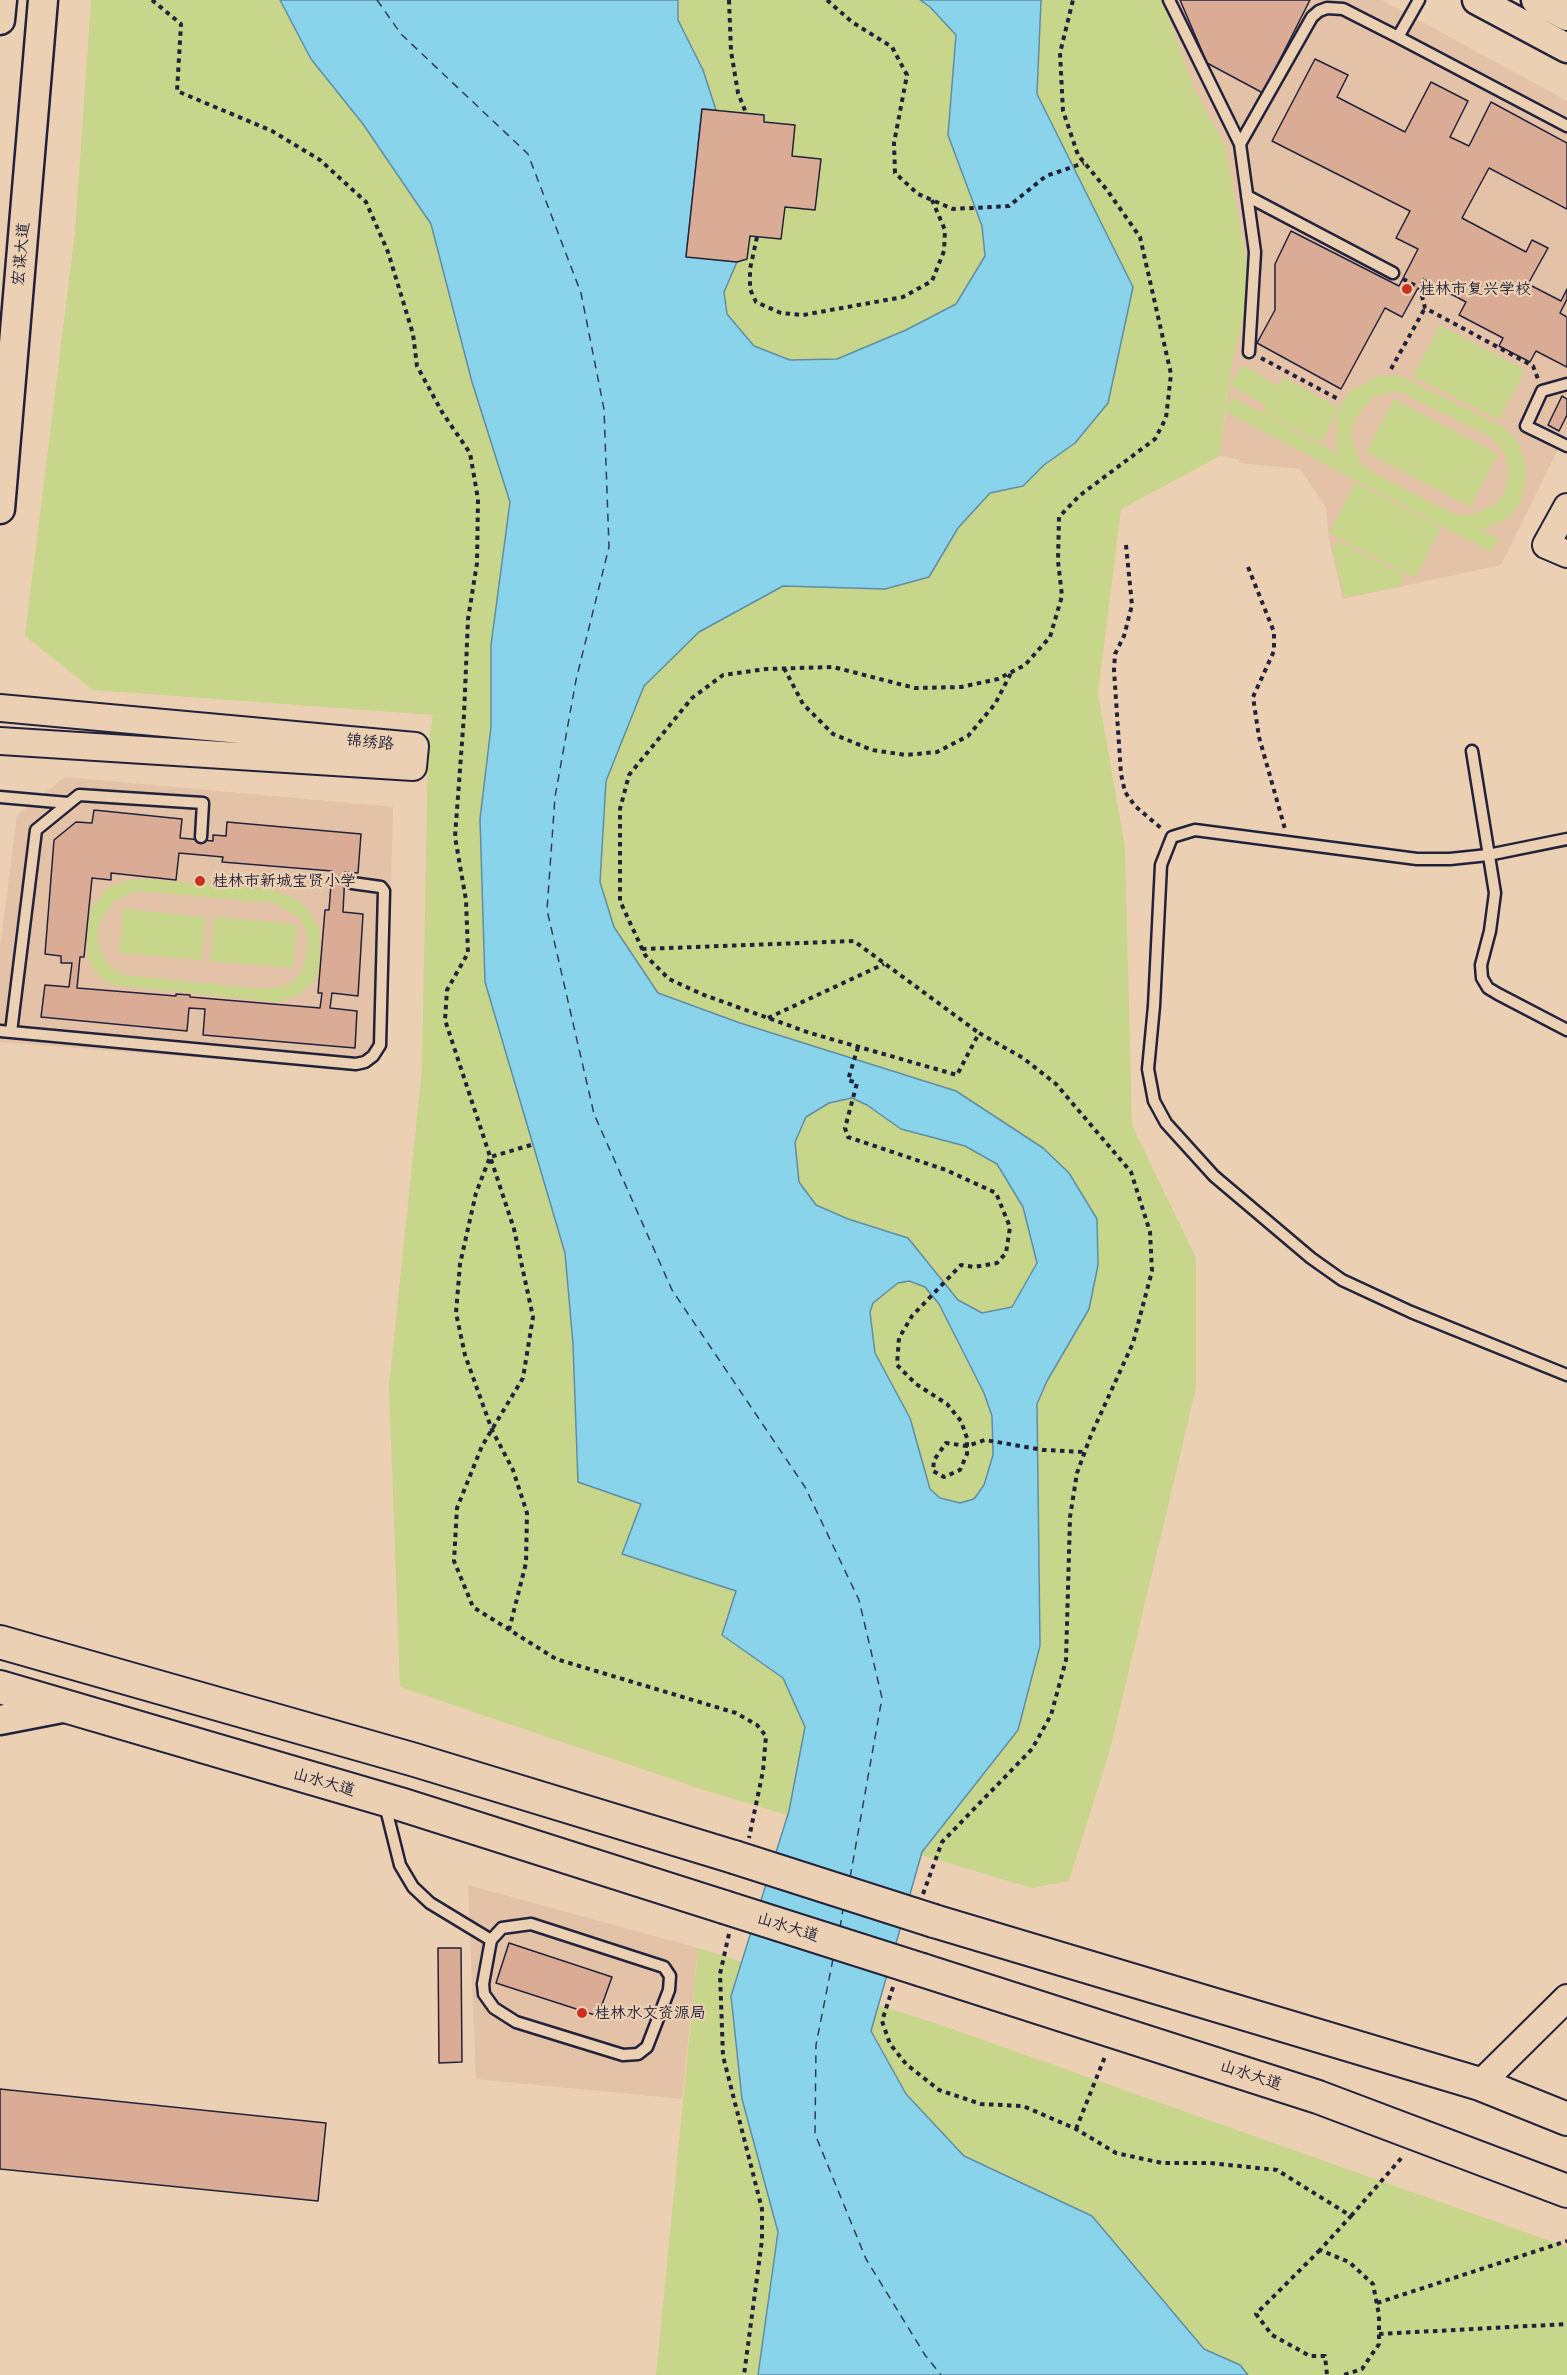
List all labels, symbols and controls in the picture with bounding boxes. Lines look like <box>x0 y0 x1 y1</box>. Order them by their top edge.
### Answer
street label: 宏谋大道 <box>9 221 33 287</box>
place label: 桂林市复兴学校 <box>1419 279 1531 299</box>
marker: 桂林市复兴学校 <box>1400 282 1414 296</box>
street label: 锦绣路 <box>345 730 395 754</box>
place label: 桂林市新城宝贤小学 <box>212 871 356 891</box>
marker: 桂林市新城宝贤小学 <box>193 874 207 888</box>
street label: 山水大道 <box>291 1764 357 1800</box>
street label: 山水大道 <box>755 1908 821 1946</box>
place label: 桂林水文资源局 <box>594 2003 706 2023</box>
marker: 桂林水文资源局 <box>575 2006 589 2020</box>
street label: 山水大道 <box>1218 2056 1284 2094</box>

